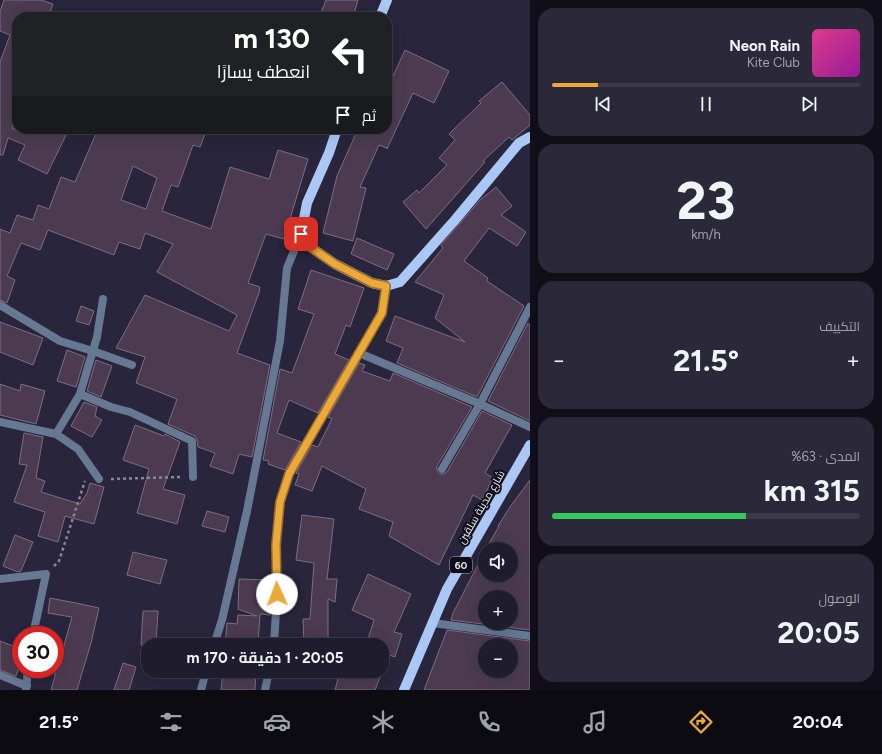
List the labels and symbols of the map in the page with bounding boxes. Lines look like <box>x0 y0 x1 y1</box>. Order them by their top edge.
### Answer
pin <box>284 217 318 251</box>
street label: شارع مدينة سلقين <box>455 468 509 547</box>
road number: 60 <box>450 557 472 573</box>
position arrow <box>256 573 298 615</box>
speed limit sign: 30 <box>12 626 64 678</box>

